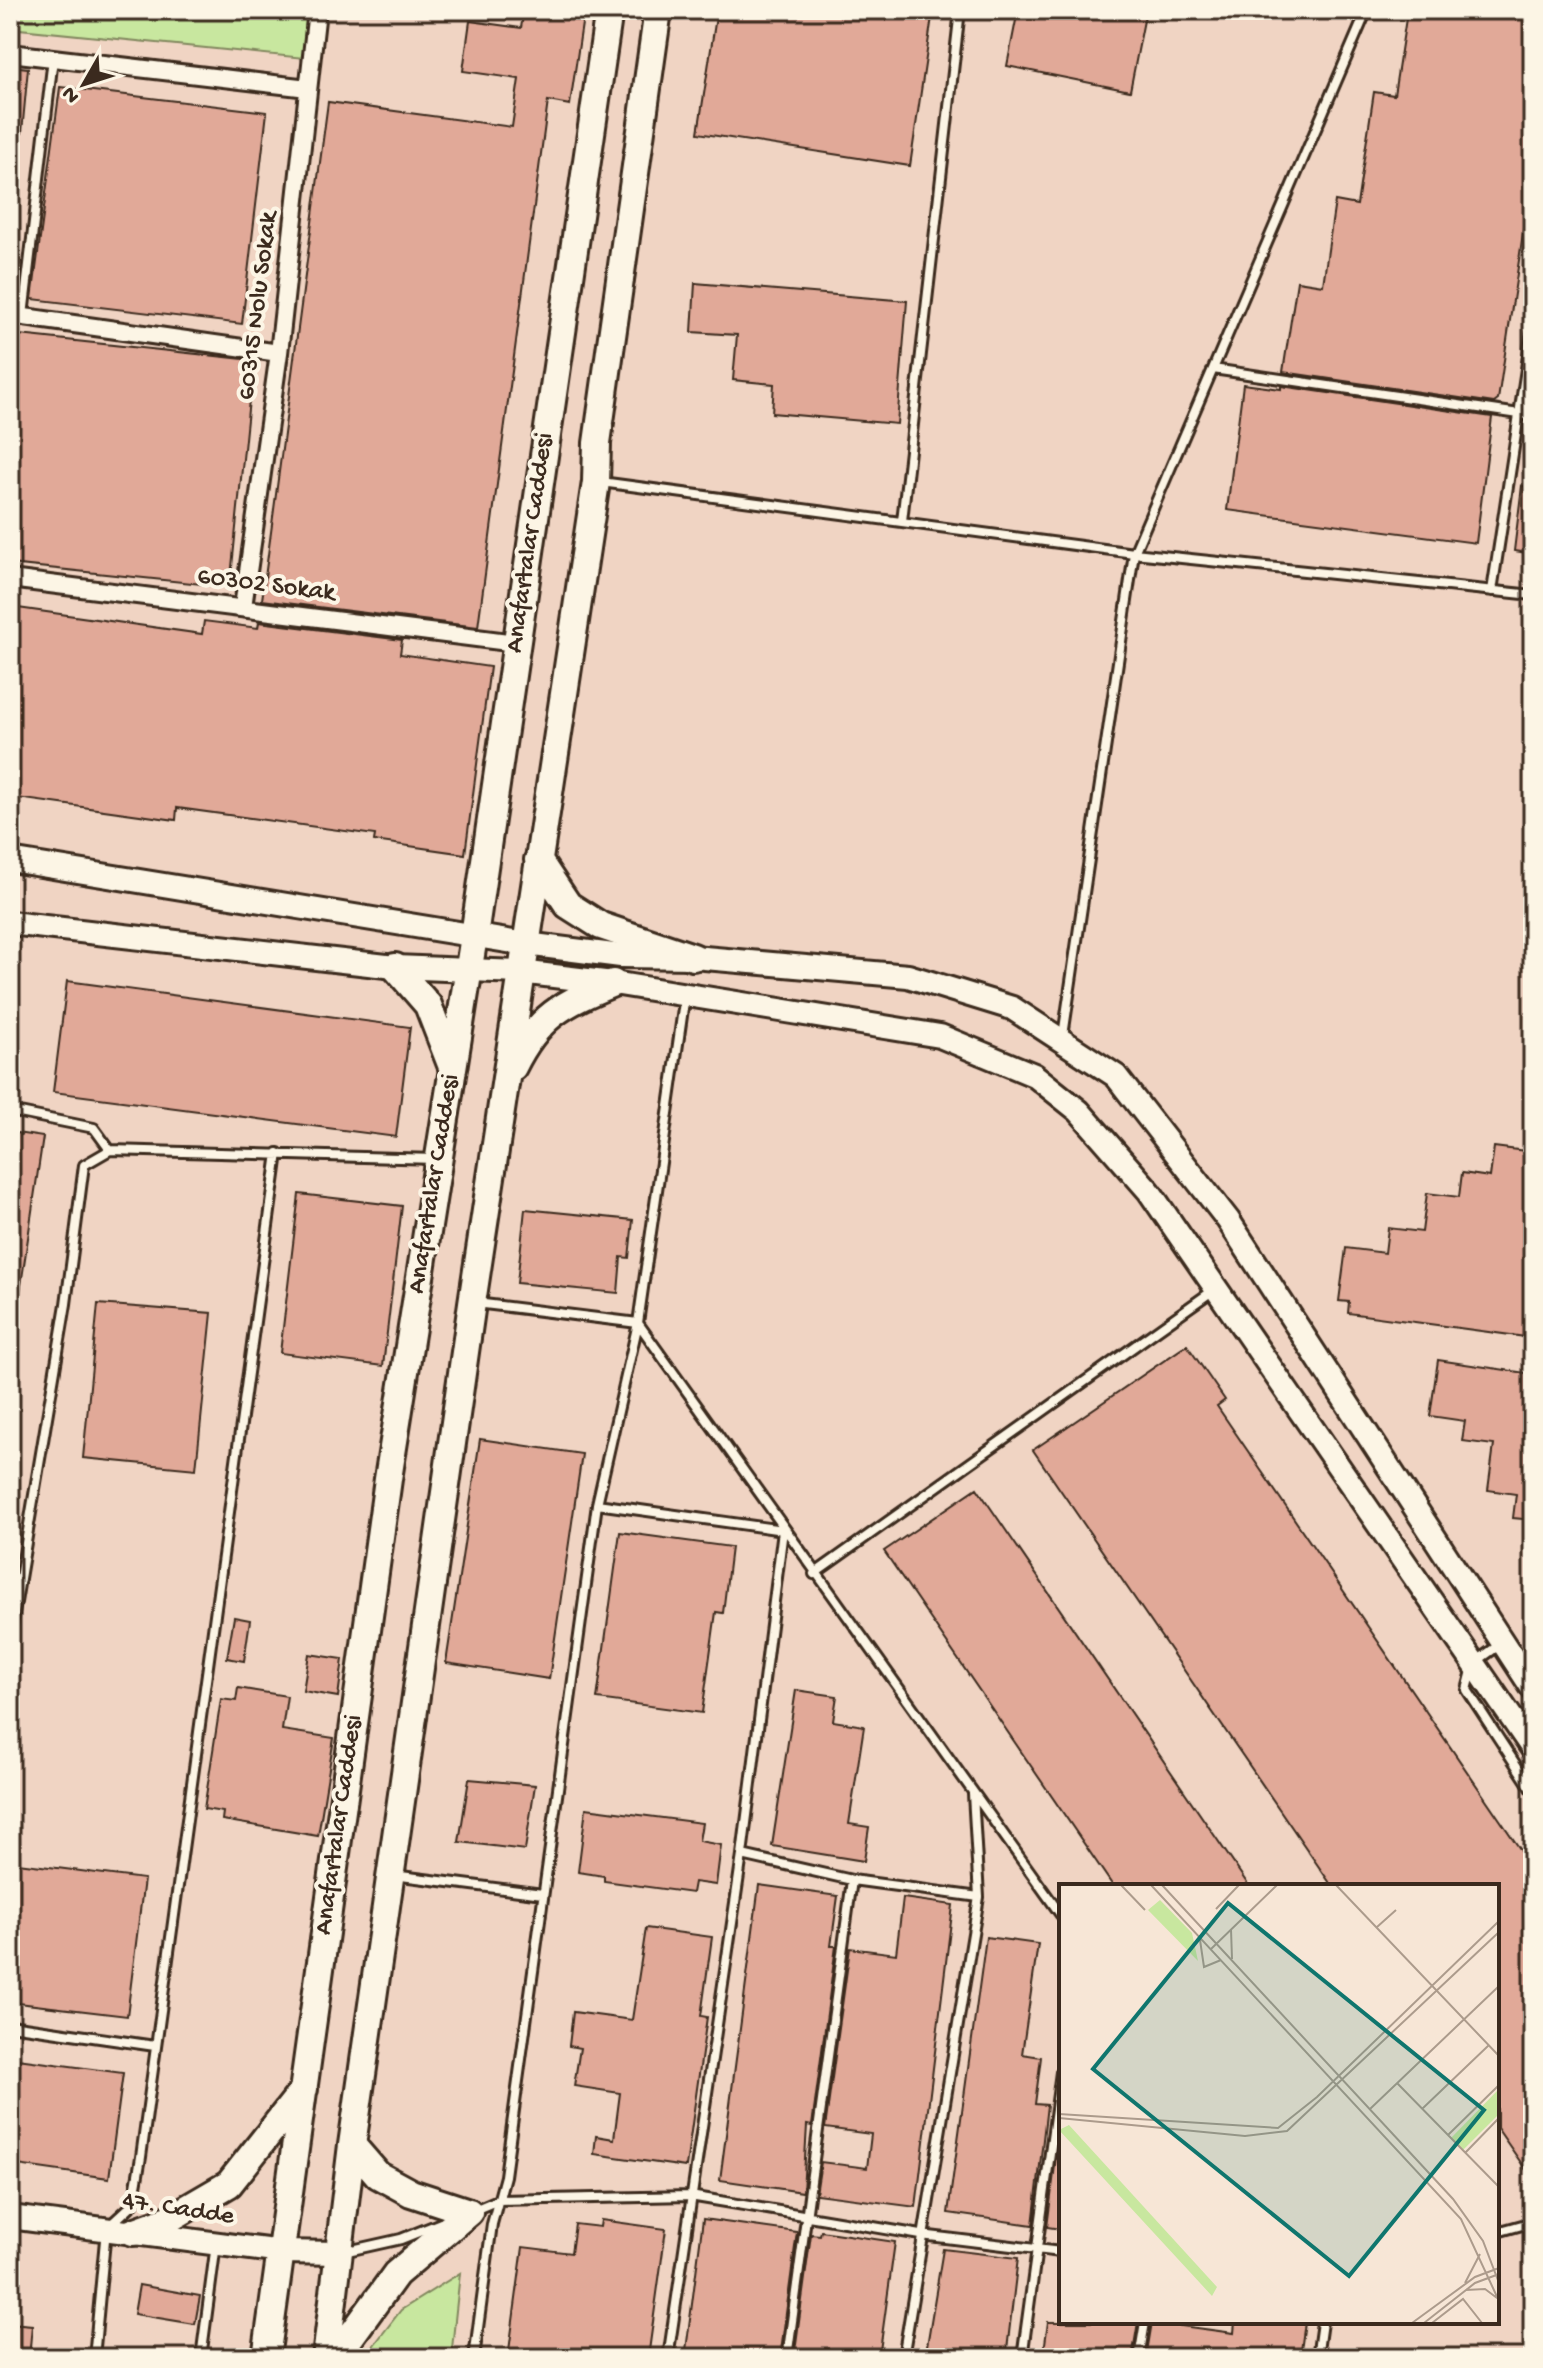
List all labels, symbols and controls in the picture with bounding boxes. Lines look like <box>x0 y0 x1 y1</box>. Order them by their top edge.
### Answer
north arrow <box>44 44 124 124</box>
text: N <box>57 80 86 108</box>
street label: 60315 Nolu Sokak <box>232 208 286 402</box>
street label: Anafartalar Caddesi <box>500 431 562 655</box>
street label: 60302 Sokak <box>195 562 339 610</box>
street label: Anafartalar Caddesi <box>402 1072 468 1296</box>
street label: Anafartalar Caddesi <box>309 1713 371 1937</box>
inset map <box>1059 1884 1499 2324</box>
street label: 47. Cadde <box>120 2187 236 2233</box>

